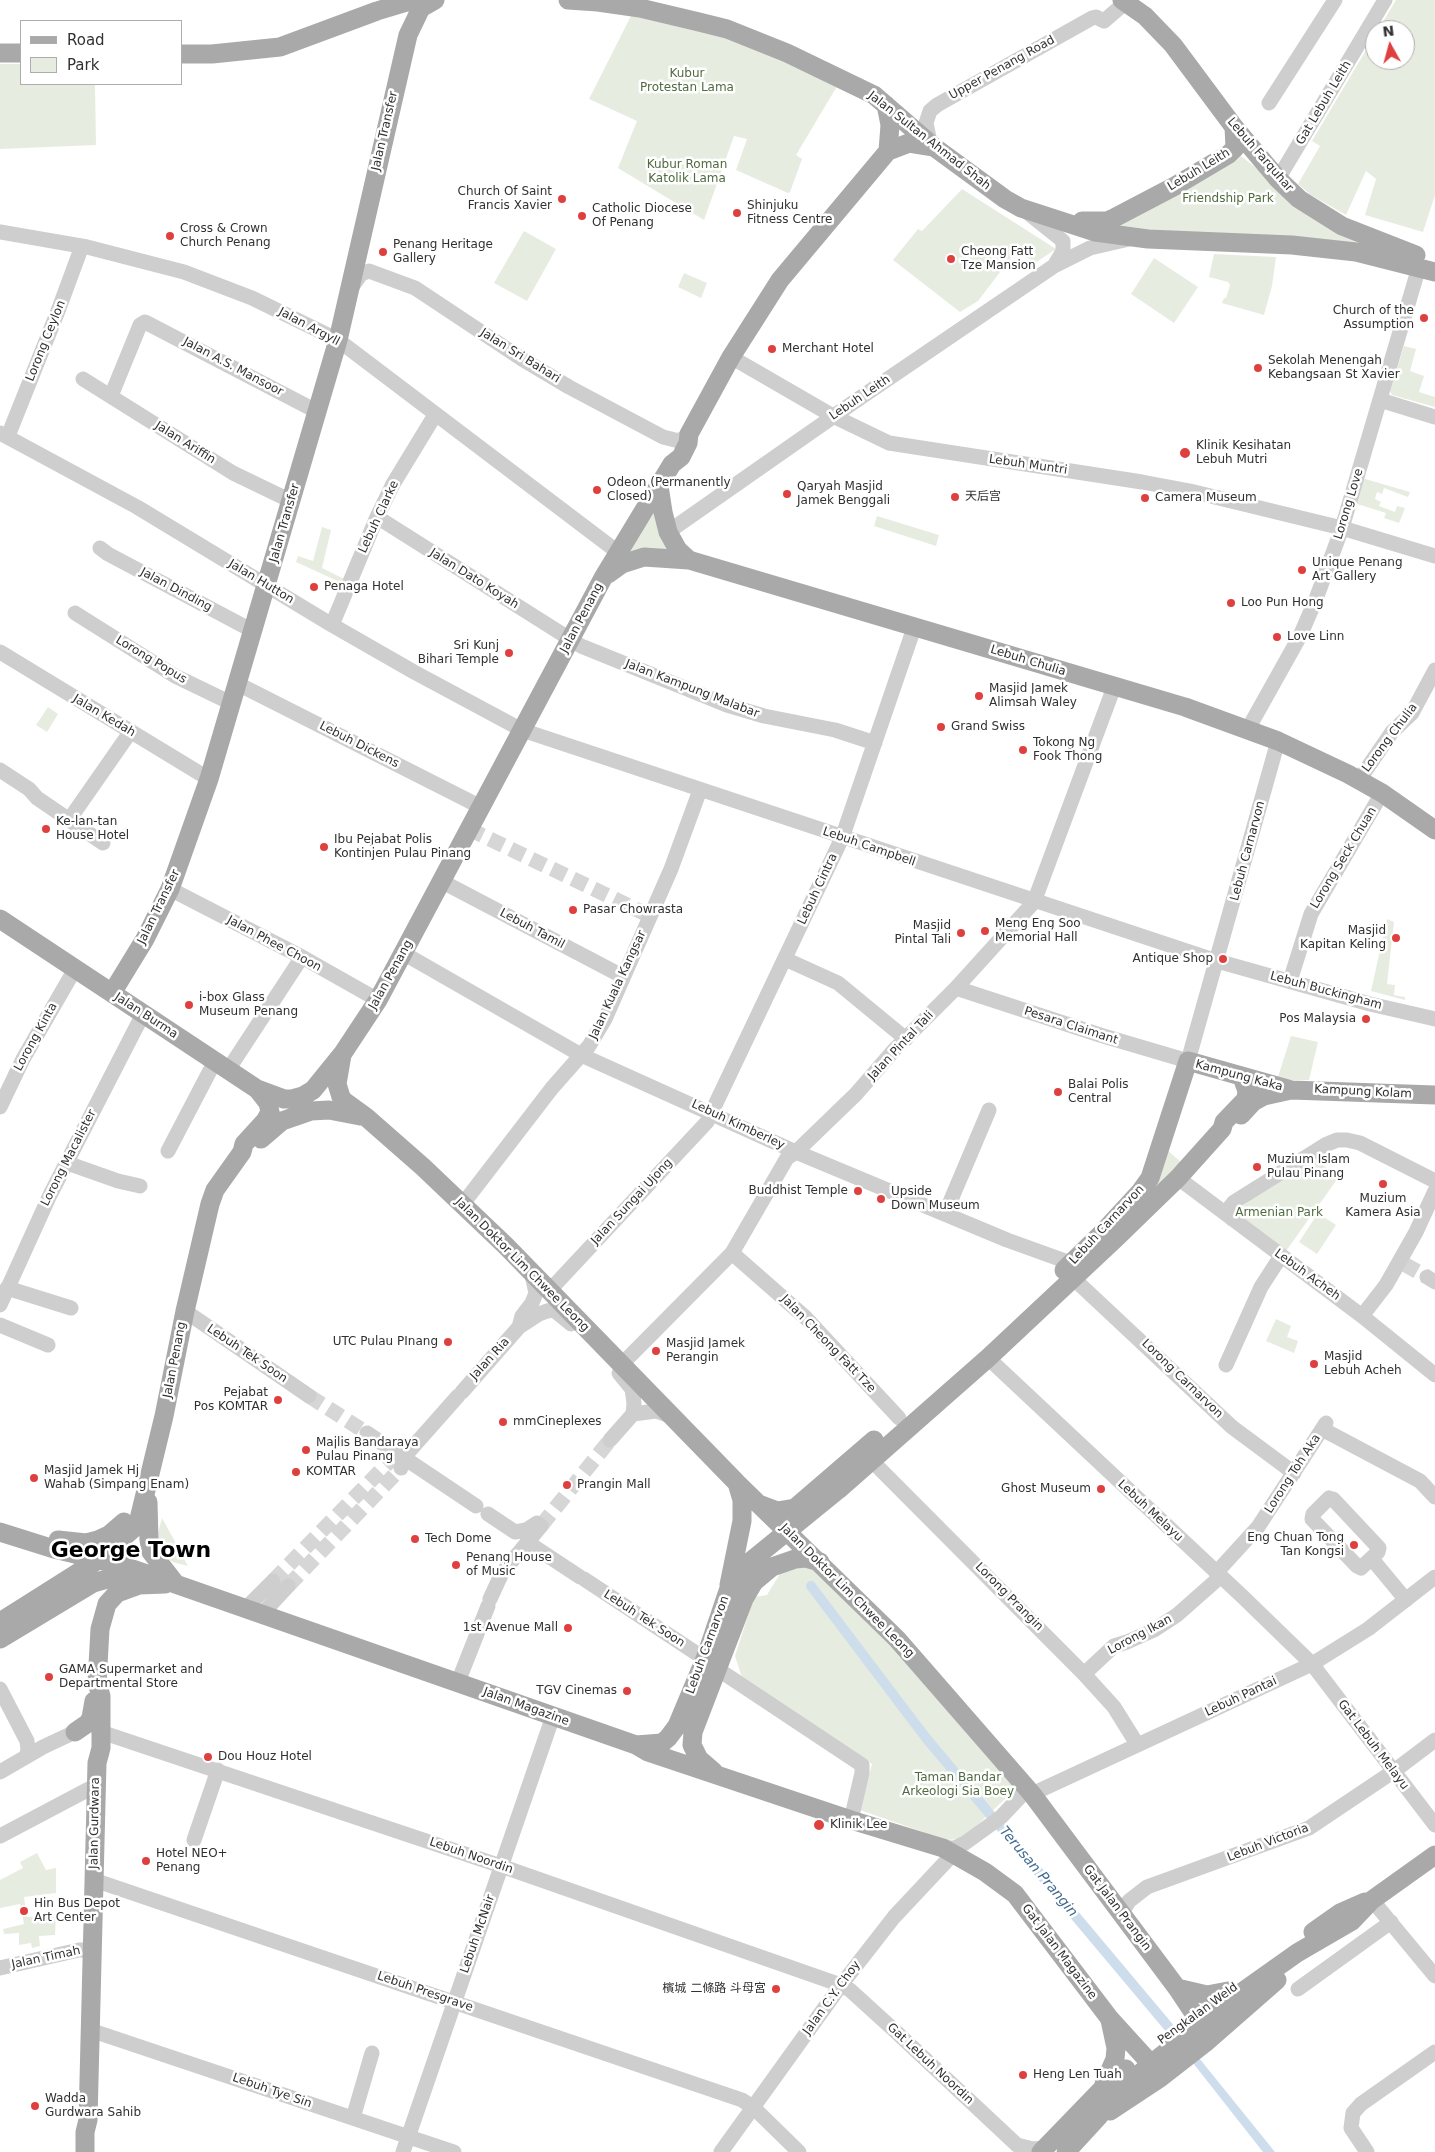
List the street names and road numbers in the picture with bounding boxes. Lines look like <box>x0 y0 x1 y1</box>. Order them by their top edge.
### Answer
street label: Upper Penang Road <box>947 33 1057 103</box>
street label: Gat Lebuh Leith <box>1293 59 1355 147</box>
street label: Jalan Sultan Ahmad Shah <box>865 89 993 193</box>
street label: Jalan Transfer <box>369 90 401 172</box>
street label: Lebuh Farquhar <box>1224 115 1296 195</box>
street label: Lebuh Leith <box>1165 146 1233 194</box>
street label: Lorong Ceylon <box>23 298 69 384</box>
street label: Jalan Argyll <box>276 305 342 349</box>
street label: Jalan Sri Bahari <box>477 326 563 386</box>
street label: Jalan A.S. Mansoor <box>181 335 285 399</box>
street label: Lebuh Leith <box>827 372 893 424</box>
street label: Jalan Ariffin <box>152 419 218 467</box>
street label: Lebuh Muntri <box>988 452 1068 478</box>
street label: Lorong Love <box>1331 467 1367 541</box>
street label: Lebuh Clarke <box>356 478 402 556</box>
street label: Jalan Transfer <box>267 482 303 564</box>
street label: Jalan Dato Koyah <box>427 546 521 612</box>
street label: Jalan Hutton <box>226 557 296 607</box>
street label: Jalan Dinding <box>138 565 214 615</box>
street label: Jalan Penang <box>557 580 607 656</box>
street label: Lorong Popus <box>113 633 189 687</box>
street label: Lebuh Chulia <box>989 643 1067 679</box>
street label: Jalan Kampung Malabar <box>623 657 761 721</box>
street label: Jalan Kedah <box>70 692 138 740</box>
street label: Lorong Chulia <box>1359 701 1421 775</box>
street label: Lebuh Dickens <box>317 719 401 771</box>
street label: Lebuh Carnarvon <box>1228 799 1268 903</box>
street label: Lorong Seck Chuan <box>1308 805 1380 911</box>
street label: Lebuh Campbell <box>821 824 917 870</box>
street label: Lebuh Cintra <box>795 851 841 927</box>
street label: Jalan Transfer <box>135 867 183 947</box>
street label: Lebuh Tamil <box>497 906 567 952</box>
street label: Jalan Phee Choon <box>224 913 324 975</box>
street label: Jalan Kuala Kangsar <box>586 928 650 1042</box>
street label: Jalan Penang <box>366 938 416 1012</box>
street label: Lebuh Buckingham <box>1269 969 1383 1013</box>
street label: Jalan Burma <box>112 990 180 1042</box>
street label: Lorong Kinta <box>11 1000 61 1074</box>
street label: Pesara Claimant <box>1022 1004 1120 1048</box>
street label: Jalan Pintal Tali <box>865 1008 937 1084</box>
street label: Kampung Kaka <box>1194 1057 1284 1095</box>
street label: Kampung Kolam <box>1314 1082 1412 1102</box>
street label: Lebuh Kimberley <box>689 1097 787 1153</box>
street label: Lorong Macalister <box>38 1107 100 1209</box>
street label: Jalan Sungai Ujong <box>588 1156 676 1248</box>
street label: Lebuh Carnarvon <box>1067 1182 1147 1268</box>
street label: Jalan Doktor Lim Chwee Leong <box>452 1195 592 1335</box>
street label: Lebuh Acheh <box>1271 1246 1343 1304</box>
street label: Jalan Cheong Fatt Tze <box>778 1292 878 1396</box>
street label: Jalan Penang <box>161 1321 189 1399</box>
street label: Lebuh Tek Soon <box>204 1322 290 1386</box>
street label: Jalan Ria <box>467 1335 513 1383</box>
street label: Lorong Carnarvon <box>1138 1337 1226 1421</box>
street label: Lorong Toh Aka <box>1262 1432 1324 1516</box>
street label: Lebuh Melayu <box>1115 1477 1185 1545</box>
street label: Jalan Doktor Lim Chwee Leong <box>777 1521 917 1661</box>
street label: Lorong Prangin <box>972 1560 1046 1634</box>
street label: Lebuh Tek Soon <box>601 1587 687 1651</box>
street label: Lebuh Carnarvon <box>684 1594 732 1696</box>
street label: Lorong Ikan <box>1106 1612 1174 1658</box>
street label: Lebuh Pantai <box>1203 1674 1279 1720</box>
street label: Jalan Magazine <box>481 1685 571 1729</box>
street label: Gat Lebuh Melayu <box>1335 1697 1411 1793</box>
street label: Jalan Gurdwara <box>87 1777 103 1869</box>
street label: Lebuh Victoria <box>1225 1821 1311 1865</box>
street label: Lebuh Noordin <box>427 1835 515 1877</box>
street label: Gat Jalan Prangin <box>1080 1862 1154 1954</box>
street label: Lebuh McNair <box>458 1893 498 1975</box>
street label: Gat Jalan Magazine <box>1019 1902 1099 2002</box>
street label: Jalan Timah <box>10 1944 82 1972</box>
street label: Jalan C.Y. Choy <box>800 1958 864 2038</box>
street label: Lebuh Presgrave <box>375 1969 475 2015</box>
street label: Pengkalan Weld <box>1155 1980 1241 2048</box>
street label: Gat Lebuh Noordin <box>884 2020 976 2108</box>
street label: Lebuh Tye Sin <box>231 2071 313 2111</box>

